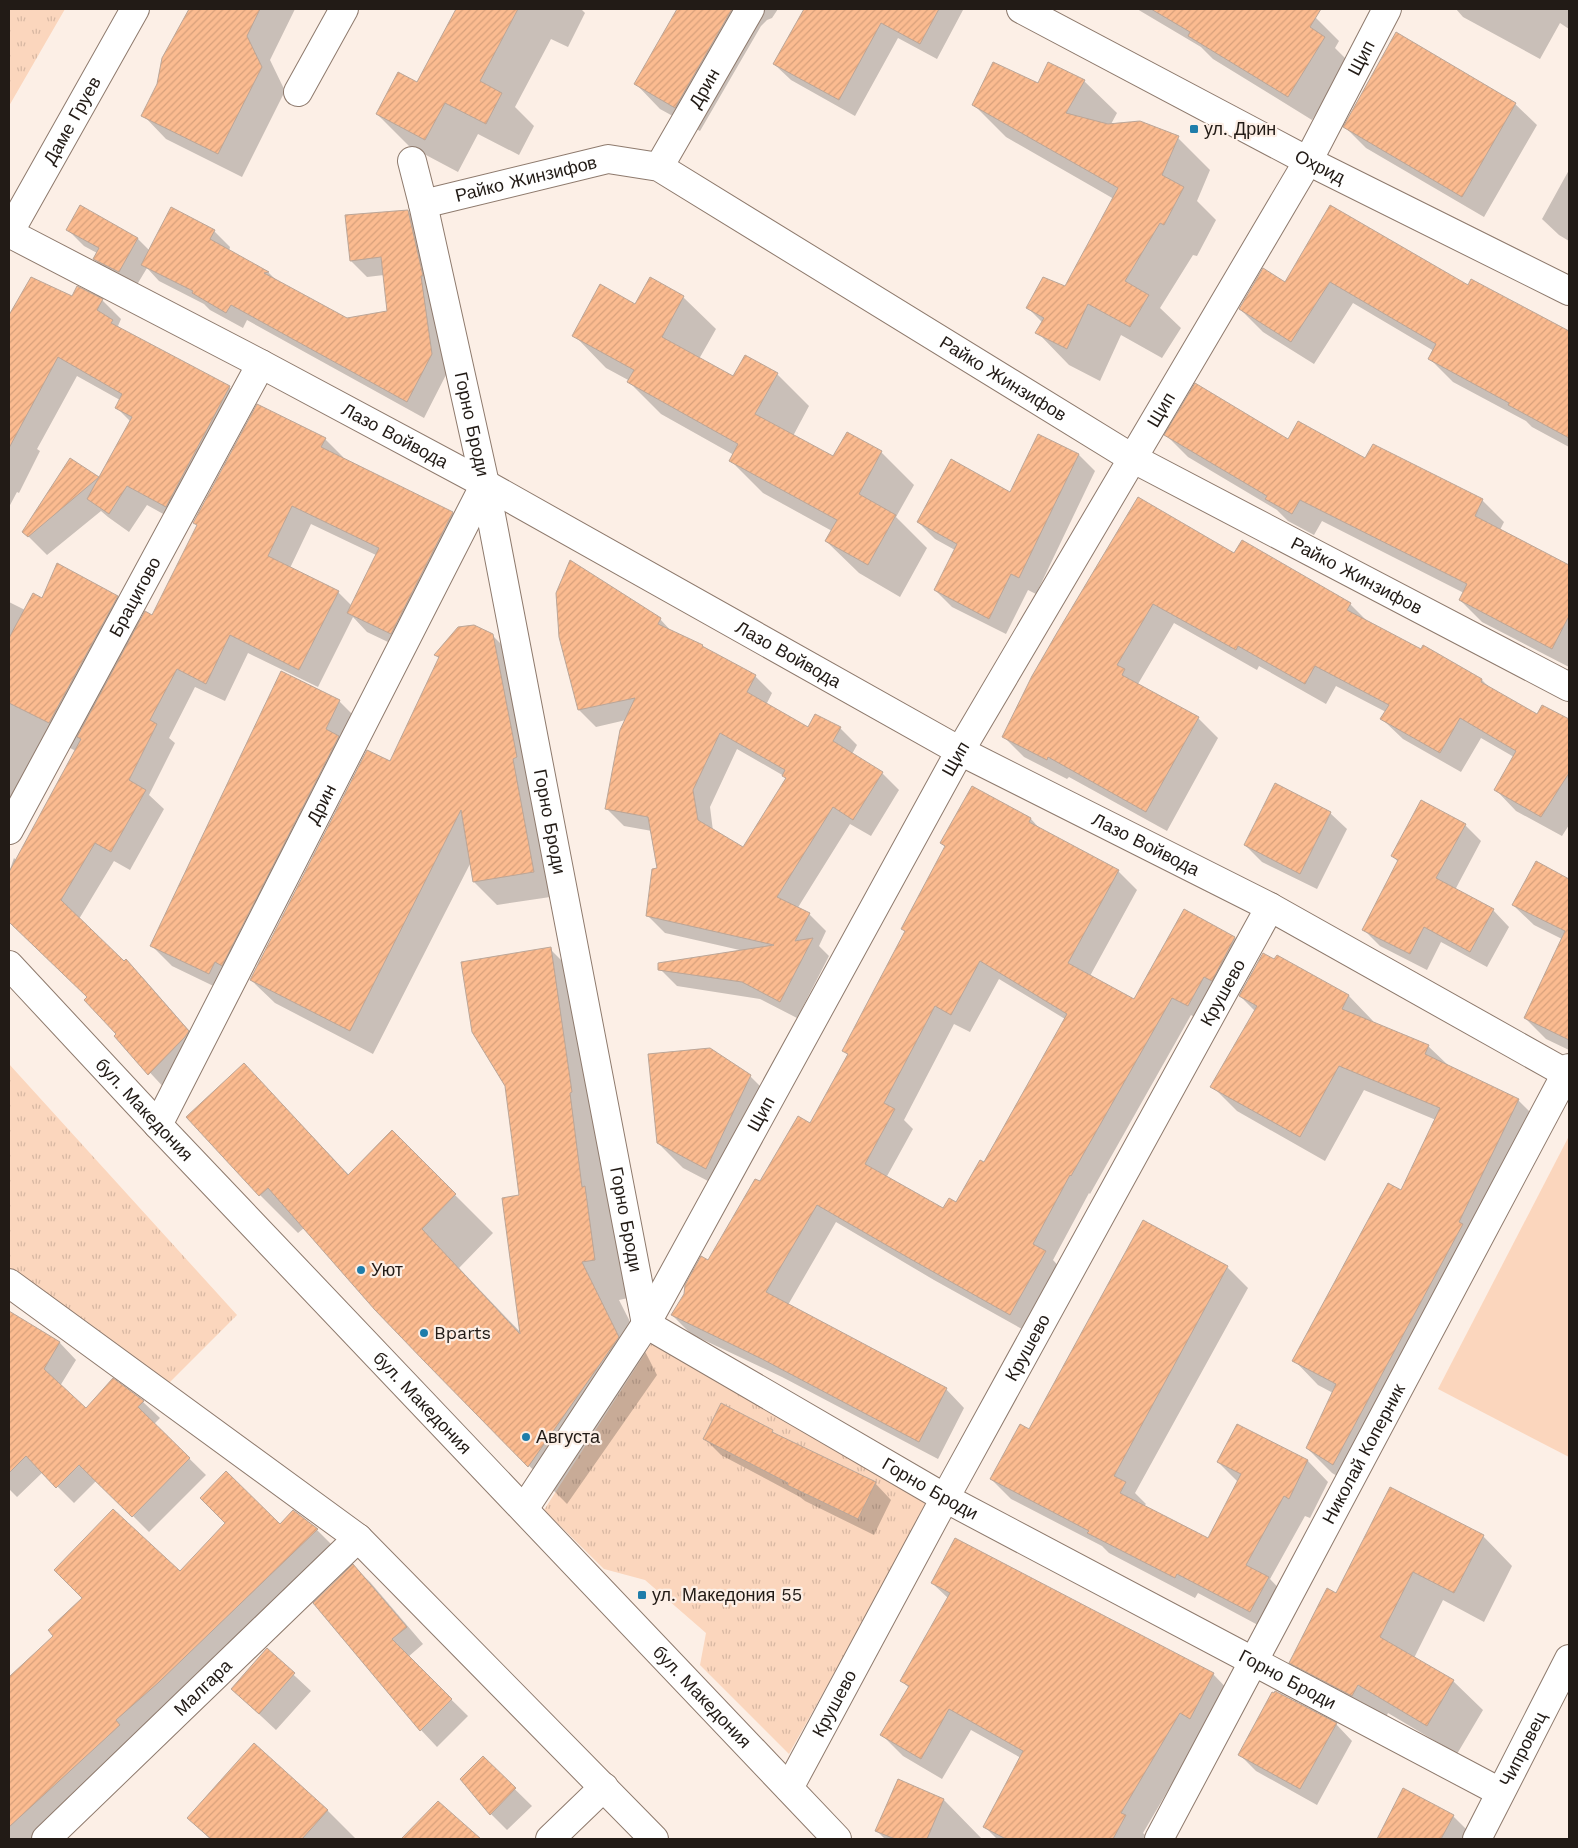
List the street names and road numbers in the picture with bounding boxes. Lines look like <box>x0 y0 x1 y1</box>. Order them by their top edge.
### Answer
street label: Щип <box>1343 37 1379 79</box>
street label: Дрин <box>684 64 724 111</box>
street label: Даме Груев <box>39 73 105 168</box>
street label: Охрид <box>1291 145 1349 188</box>
street label: Райко Жинзифов <box>453 151 599 206</box>
street label: Райко Жинзифов <box>936 331 1071 425</box>
street label: Горно Броди <box>450 370 494 479</box>
street label: Щип <box>1142 389 1179 431</box>
street label: Лазо Войвода <box>338 398 453 473</box>
street label: Райко Жинзифов <box>1288 532 1426 618</box>
street label: Брацигово <box>104 553 165 640</box>
street label: Лазо Войвода <box>732 616 846 692</box>
street label: Щип <box>937 737 973 780</box>
street label: Горно Броди <box>530 767 571 876</box>
street label: Дрин <box>302 781 340 828</box>
street label: Лазо Войвода <box>1089 808 1204 880</box>
street label: Крушево <box>1196 955 1249 1030</box>
street label: бул. Македония <box>91 1054 198 1165</box>
street label: Щип <box>743 1093 779 1135</box>
street label: Горно Броди <box>606 1165 647 1274</box>
street label: Крушево <box>1000 1310 1054 1384</box>
street label: бул. Македония <box>369 1347 476 1458</box>
street label: Николай Коперник <box>1317 1380 1409 1527</box>
street label: Горно Броди <box>879 1453 982 1524</box>
street label: бул. Македония <box>649 1641 756 1752</box>
street label: Горно Броди <box>1236 1645 1340 1713</box>
street label: Малгара <box>169 1654 236 1720</box>
street label: Крушево <box>807 1666 861 1740</box>
street label: Чипровец <box>1495 1708 1550 1790</box>

